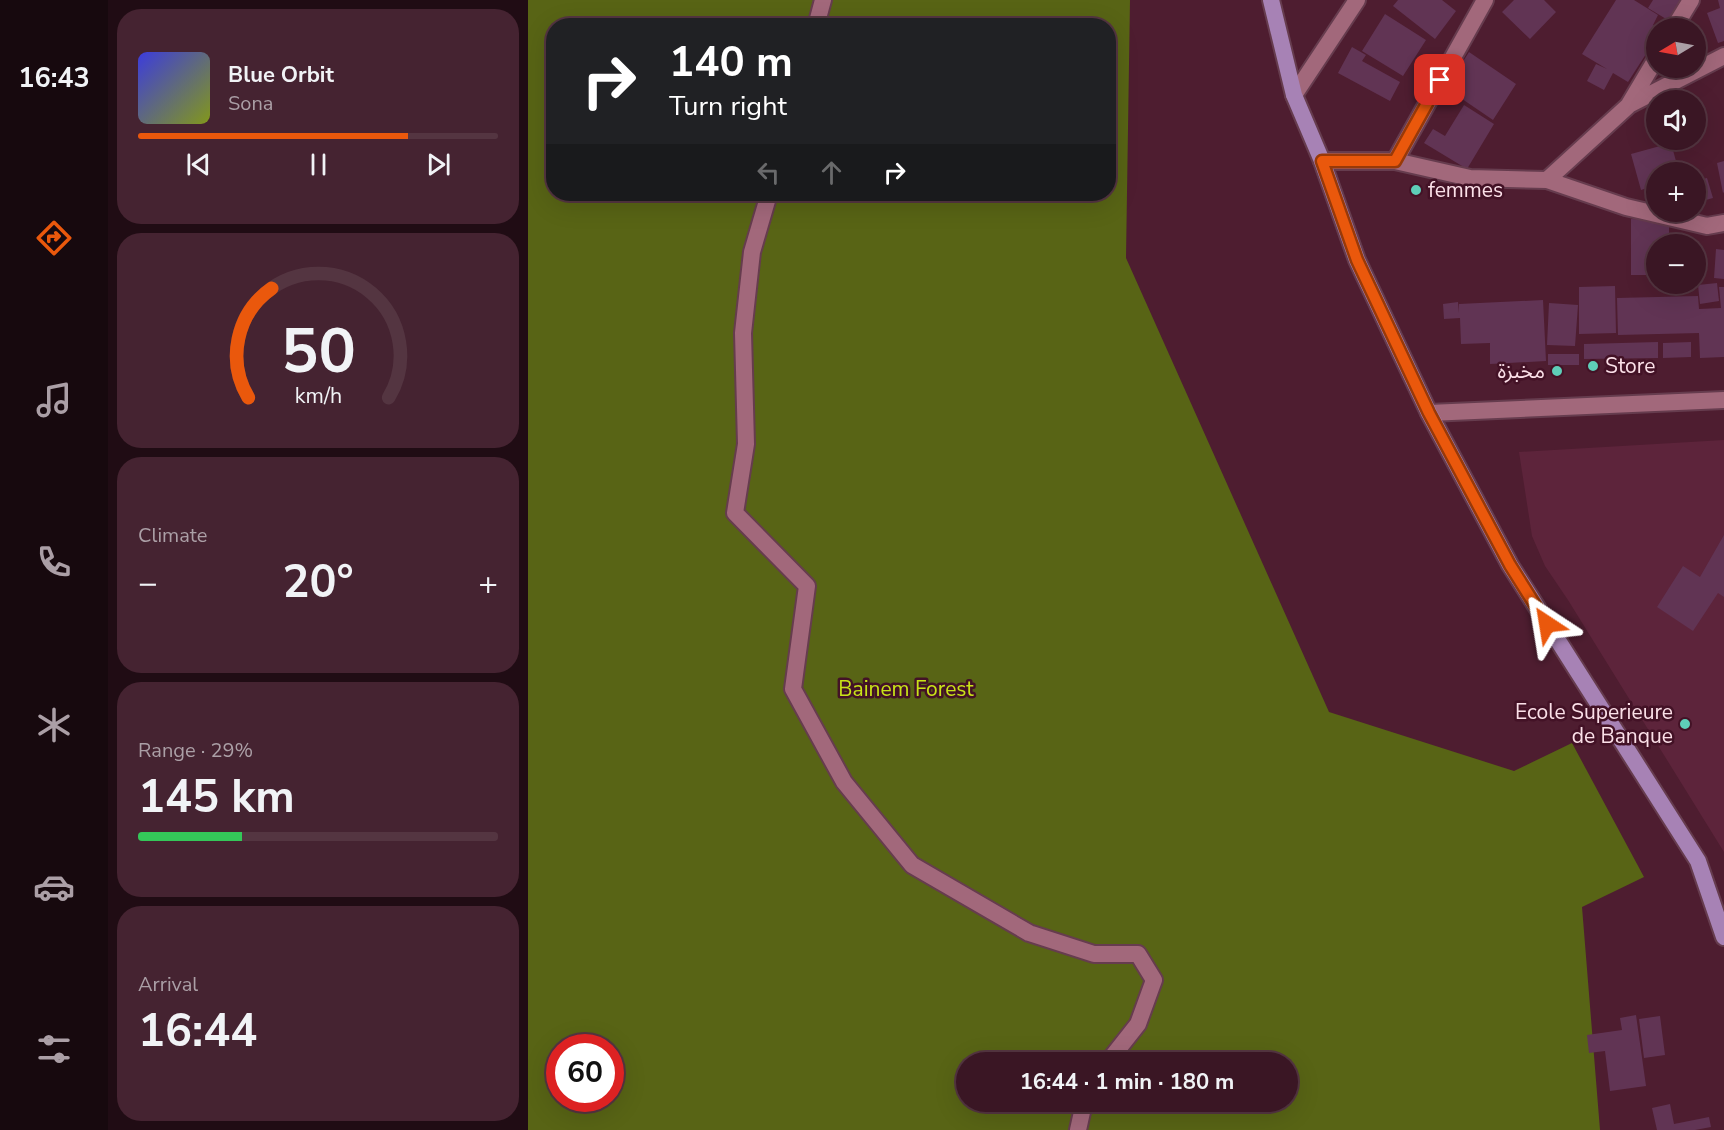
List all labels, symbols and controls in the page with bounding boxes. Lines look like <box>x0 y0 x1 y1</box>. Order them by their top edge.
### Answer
north arrow <box>1646 18 1706 78</box>
map controls <box>1646 18 1706 294</box>
text: 140 m <box>669 34 793 91</box>
icon: right <box>570 42 648 120</box>
pin <box>1414 54 1465 105</box>
text: 16:43 <box>18 60 90 97</box>
text: Blue Orbit <box>228 60 334 90</box>
icon: arrive <box>1423 63 1456 96</box>
text: Turn right <box>669 88 787 125</box>
text: Sona <box>228 90 273 117</box>
button: sound <box>1646 90 1706 150</box>
icon: previous <box>182 148 215 181</box>
icon: pause <box>302 148 335 181</box>
icon: next <box>422 148 455 181</box>
icon: left <box>752 156 785 189</box>
icon: ahead <box>815 156 848 189</box>
icon: right <box>878 156 911 189</box>
button: + <box>1646 162 1706 222</box>
place label: femmes <box>1428 176 1503 204</box>
marker: femmes <box>1409 183 1423 197</box>
icon: directions <box>33 217 75 259</box>
button: − <box>1646 234 1706 294</box>
text: 50 <box>281 309 355 394</box>
place label: Store <box>1605 352 1655 380</box>
place label: مخبزة <box>1497 357 1545 385</box>
marker: Store <box>1586 359 1600 373</box>
marker: مخبزة <box>1550 364 1564 378</box>
icon: music <box>33 379 75 421</box>
text: km/h <box>294 381 342 411</box>
text: Climate <box>138 522 207 549</box>
icon: phone <box>33 541 75 583</box>
text: 20° <box>282 552 354 613</box>
text: − <box>138 561 158 606</box>
text: + <box>478 561 498 606</box>
position arrow <box>1515 592 1579 656</box>
park label: Bainem Forest <box>838 675 974 703</box>
place label: Ecole Superieure de Banque <box>1515 698 1673 750</box>
icon: climate <box>33 704 75 746</box>
marker: Ecole Superieure de Banque <box>1678 717 1692 731</box>
text: Range · 29% <box>138 737 253 764</box>
text: 145 km <box>138 767 295 828</box>
icon: car <box>33 866 75 908</box>
text: Arrival <box>138 971 198 998</box>
text: 16:44 <box>138 1001 257 1062</box>
icon: filters <box>33 1028 75 1070</box>
speed limit sign: 60 <box>546 1034 624 1112</box>
text: 16:44 · 1 min · 180 m <box>1020 1067 1234 1097</box>

